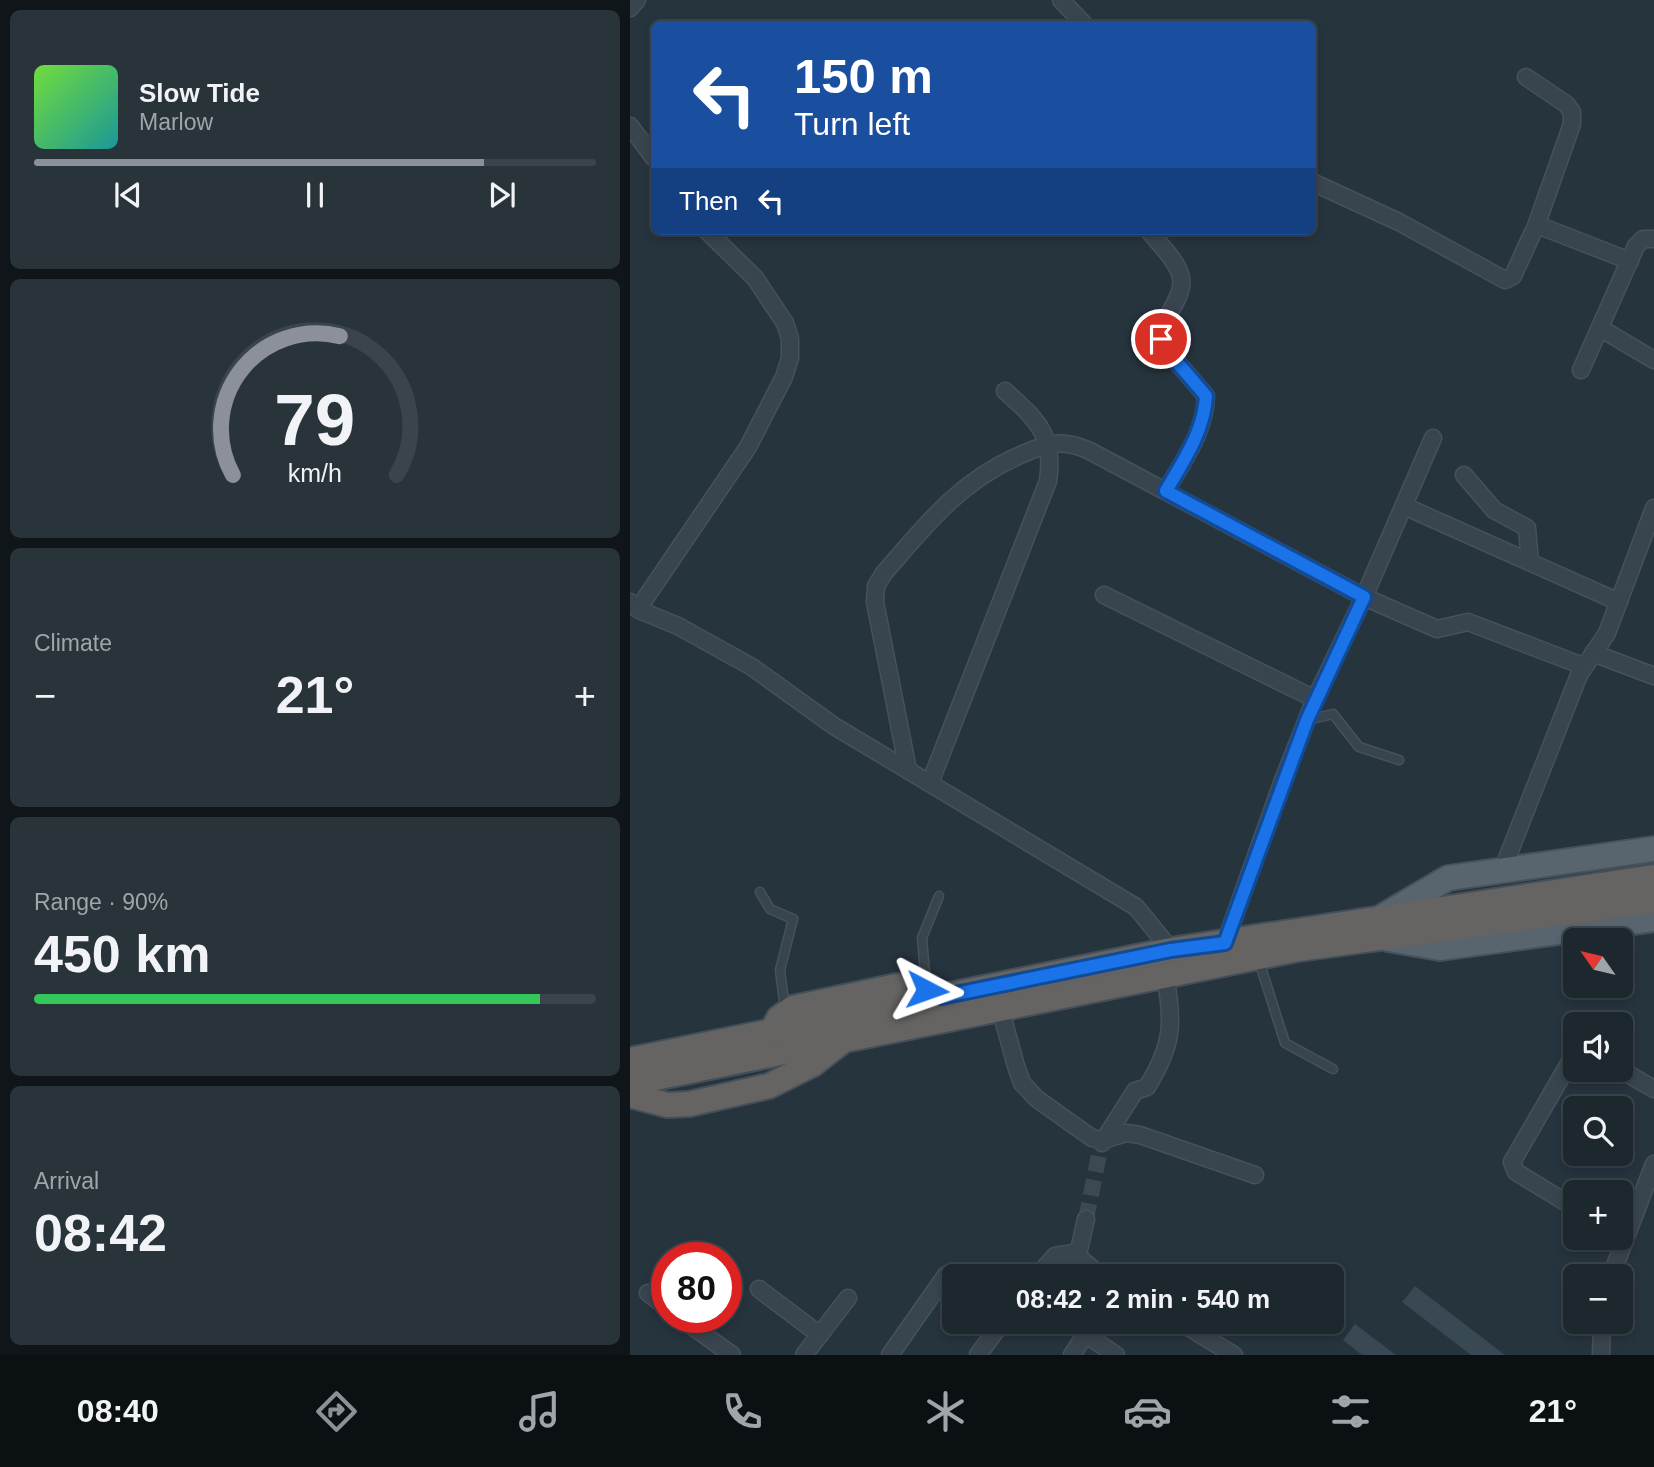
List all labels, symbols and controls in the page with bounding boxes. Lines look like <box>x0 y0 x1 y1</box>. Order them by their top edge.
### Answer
icon: left <box>679 49 770 140</box>
text: 150 m <box>794 49 933 103</box>
text: Slow Tide <box>139 78 260 108</box>
text: Turn left <box>794 106 910 142</box>
text: Marlow <box>139 109 213 135</box>
icon: previous <box>109 176 147 214</box>
icon: pause <box>296 176 334 214</box>
icon: next <box>483 176 521 214</box>
icon: left <box>752 182 790 220</box>
text: Then <box>679 186 738 216</box>
pin <box>1131 309 1191 369</box>
icon: arrive <box>1142 320 1180 358</box>
text: 79 <box>275 379 355 460</box>
text: km/h <box>288 458 342 486</box>
text: Climate <box>34 630 112 656</box>
text: 21° <box>276 666 354 724</box>
text: − <box>34 675 56 717</box>
text: + <box>574 675 596 717</box>
text: Range · 90% <box>34 889 168 915</box>
text: 450 km <box>34 925 210 983</box>
north arrow <box>1563 928 1633 998</box>
map controls <box>1563 928 1633 1334</box>
position arrow <box>890 953 964 1027</box>
button: sound <box>1563 1012 1633 1082</box>
button: search <box>1563 1096 1633 1166</box>
text: Arrival <box>34 1168 99 1194</box>
button: + <box>1563 1180 1633 1250</box>
text: 08:42 <box>34 1204 167 1262</box>
speed limit sign: 80 <box>651 1242 742 1333</box>
button: − <box>1563 1264 1633 1334</box>
text: 08:42 · 2 min · 540 m <box>1016 1284 1270 1314</box>
icon: directions <box>312 1387 361 1436</box>
icon: music <box>515 1387 564 1436</box>
icon: phone <box>718 1387 767 1436</box>
icon: climate <box>921 1387 970 1436</box>
icon: car <box>1123 1387 1172 1436</box>
icon: filters <box>1326 1387 1375 1436</box>
text: 08:40 <box>77 1393 159 1429</box>
text: 21° <box>1529 1393 1577 1429</box>

